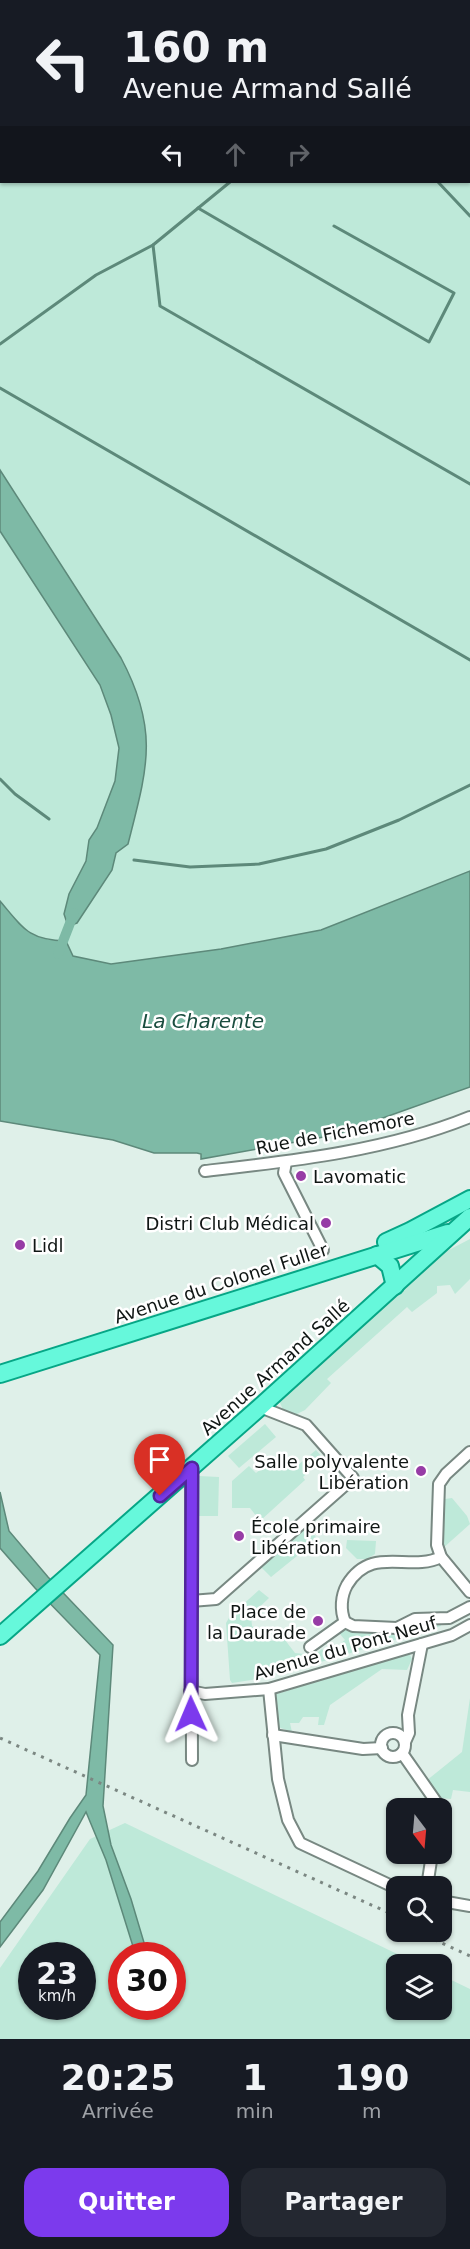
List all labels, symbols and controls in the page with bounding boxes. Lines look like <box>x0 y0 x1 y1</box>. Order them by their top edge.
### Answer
text: 160 m <box>123 23 269 72</box>
icon: left <box>24 24 102 102</box>
text: Avenue Armand Sallé <box>123 73 412 104</box>
icon: left <box>156 138 189 171</box>
icon: ahead <box>219 138 252 171</box>
icon: right <box>282 138 315 171</box>
water label: La Charente <box>142 1009 264 1033</box>
street label: Rue de Fichemore <box>254 1107 416 1159</box>
place label: Lavomatic <box>313 1166 406 1187</box>
marker: Lavomatic <box>294 1169 308 1183</box>
place label: Distri Club Médical <box>145 1213 314 1234</box>
marker: Distri Club Médical <box>319 1216 333 1230</box>
place label: Lidl <box>32 1235 63 1256</box>
marker: Lidl <box>13 1238 27 1252</box>
street label: Avenue du Colonel Fuller <box>112 1238 331 1327</box>
street label: Avenue Armand Sallé <box>196 1295 354 1439</box>
pin <box>134 1434 185 1496</box>
icon: arrive <box>143 1443 176 1476</box>
place label: Salle polyvalente Libération <box>254 1451 409 1493</box>
marker: Salle polyvalente Libération <box>414 1464 428 1478</box>
place label: École primaire Libération <box>251 1516 381 1558</box>
marker: École primaire Libération <box>232 1529 246 1543</box>
place label: Place de la Daurade <box>207 1601 306 1643</box>
street label: Avenue du Pont Neuf <box>251 1612 439 1684</box>
marker: Place de la Daurade <box>311 1614 325 1628</box>
position arrow <box>159 1682 223 1746</box>
north arrow <box>386 1798 452 1864</box>
map controls <box>386 1798 452 2020</box>
button: search <box>386 1876 452 1942</box>
speed limit sign: 30 <box>108 1942 186 2020</box>
button: layers <box>386 1954 452 2020</box>
text: 23 <box>36 1956 78 1991</box>
text: km/h <box>38 1987 76 2005</box>
text: 20:25 <box>61 2057 175 2098</box>
text: 1 <box>242 2057 267 2098</box>
text: 190 <box>334 2057 409 2098</box>
text: Arrivée <box>82 2099 154 2123</box>
text: min <box>236 2099 274 2123</box>
text: m <box>362 2099 382 2123</box>
button: Quitter <box>24 2168 229 2237</box>
button: Partager <box>241 2168 446 2237</box>

